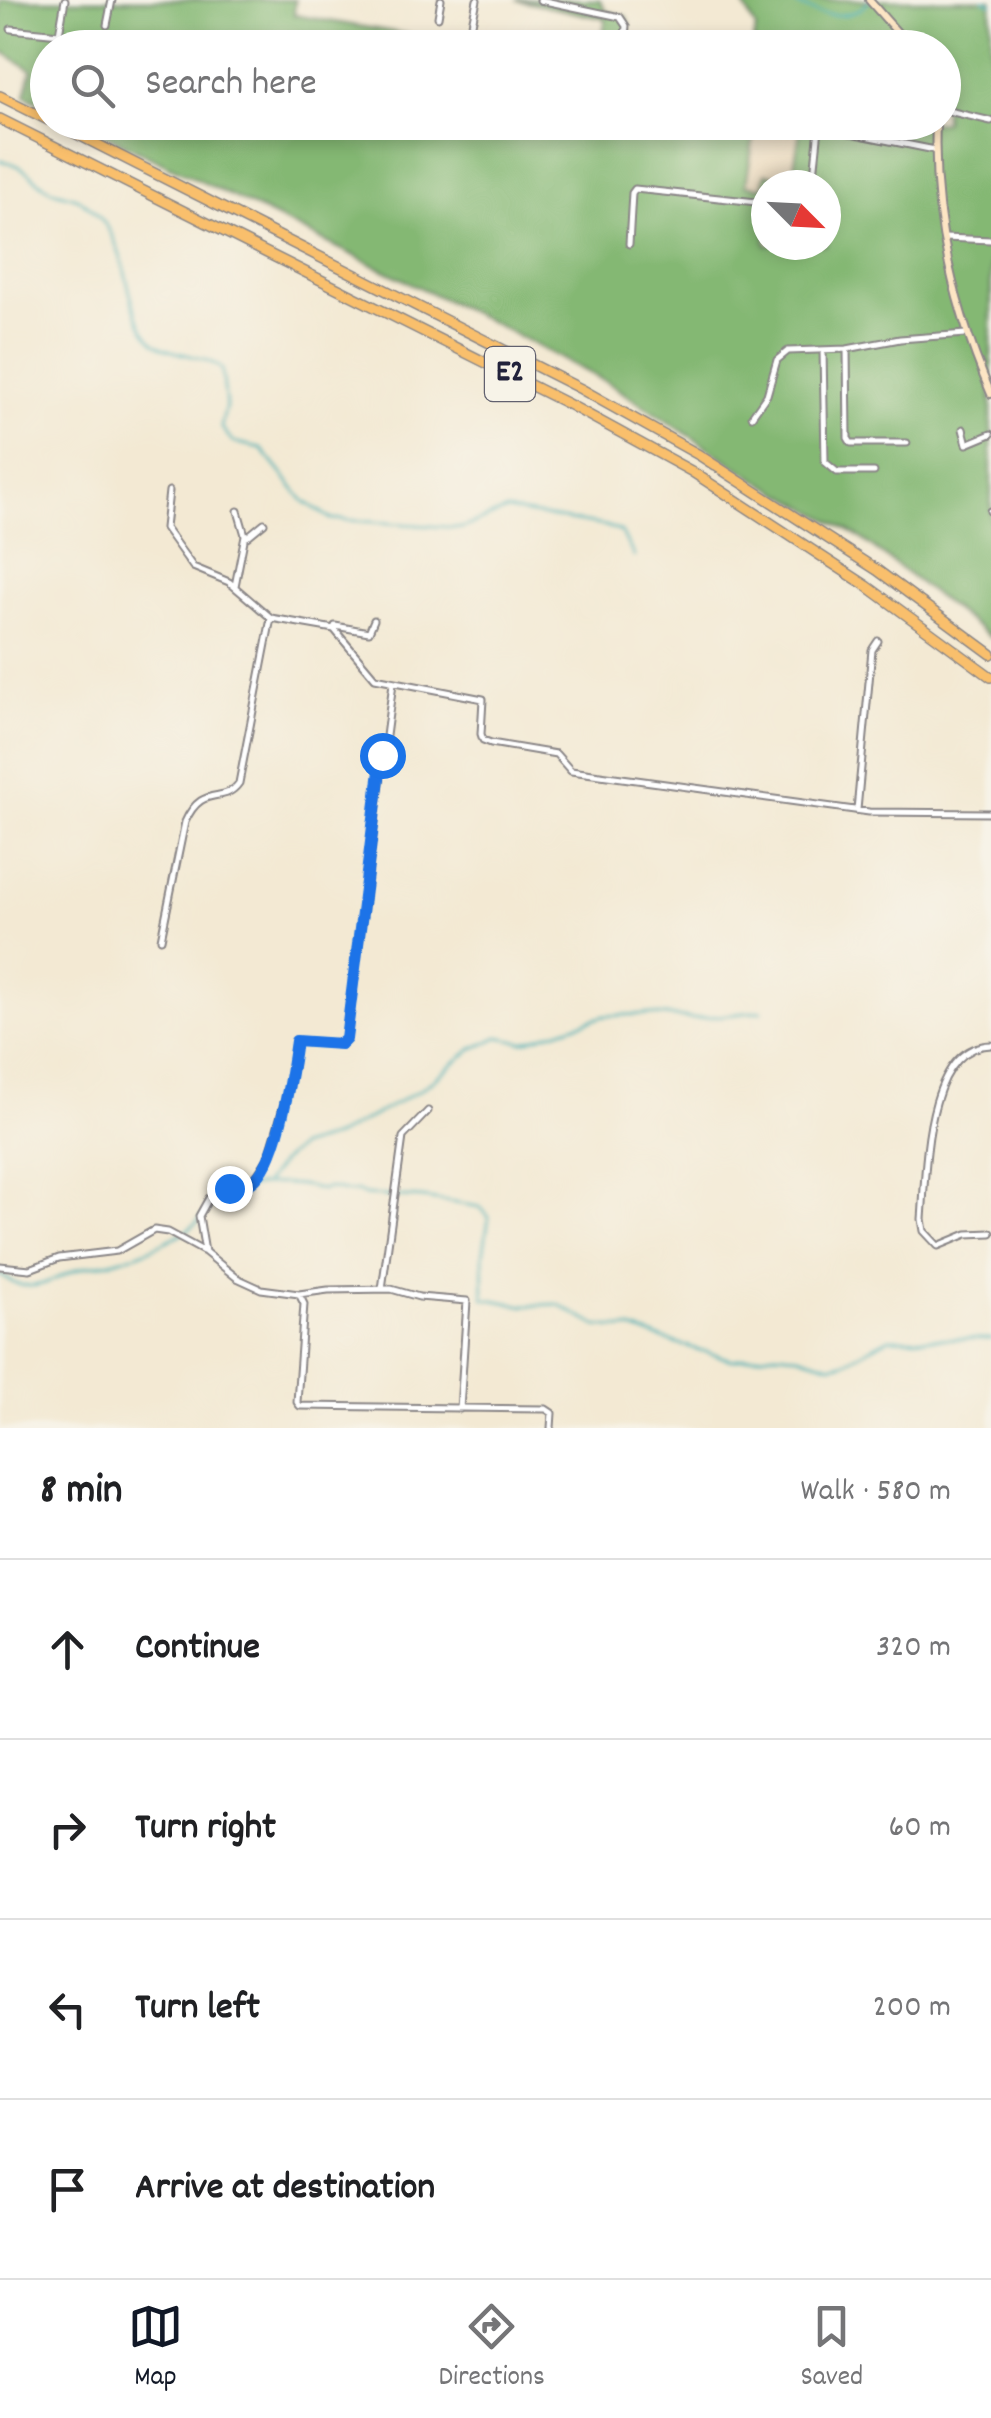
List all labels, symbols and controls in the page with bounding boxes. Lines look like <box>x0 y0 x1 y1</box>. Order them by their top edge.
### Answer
search box <box>30 30 961 140</box>
icon: search <box>65 58 120 113</box>
text: Search here <box>145 58 317 113</box>
north arrow <box>751 170 841 260</box>
road number: E2 <box>485 347 535 401</box>
route start <box>360 733 406 779</box>
route end <box>207 1166 253 1212</box>
text: 8 min <box>40 1463 122 1523</box>
text: Walk · 580 m <box>801 1470 951 1516</box>
icon: ahead <box>40 1622 95 1677</box>
text: Continue <box>135 1622 260 1677</box>
text: 320 m <box>876 1626 951 1672</box>
icon: right <box>40 1802 95 1857</box>
text: Turn right <box>135 1802 276 1857</box>
text: 60 m <box>889 1806 951 1852</box>
icon: left <box>40 1982 95 2037</box>
text: Turn left <box>135 1982 260 2037</box>
text: 200 m <box>873 1986 951 2032</box>
icon: arrive <box>40 2162 95 2217</box>
text: Arrive at destination <box>135 2162 435 2217</box>
tab: Map <box>128 2299 183 2399</box>
tab: Directions <box>439 2299 545 2399</box>
tab: Saved <box>801 2299 863 2399</box>

